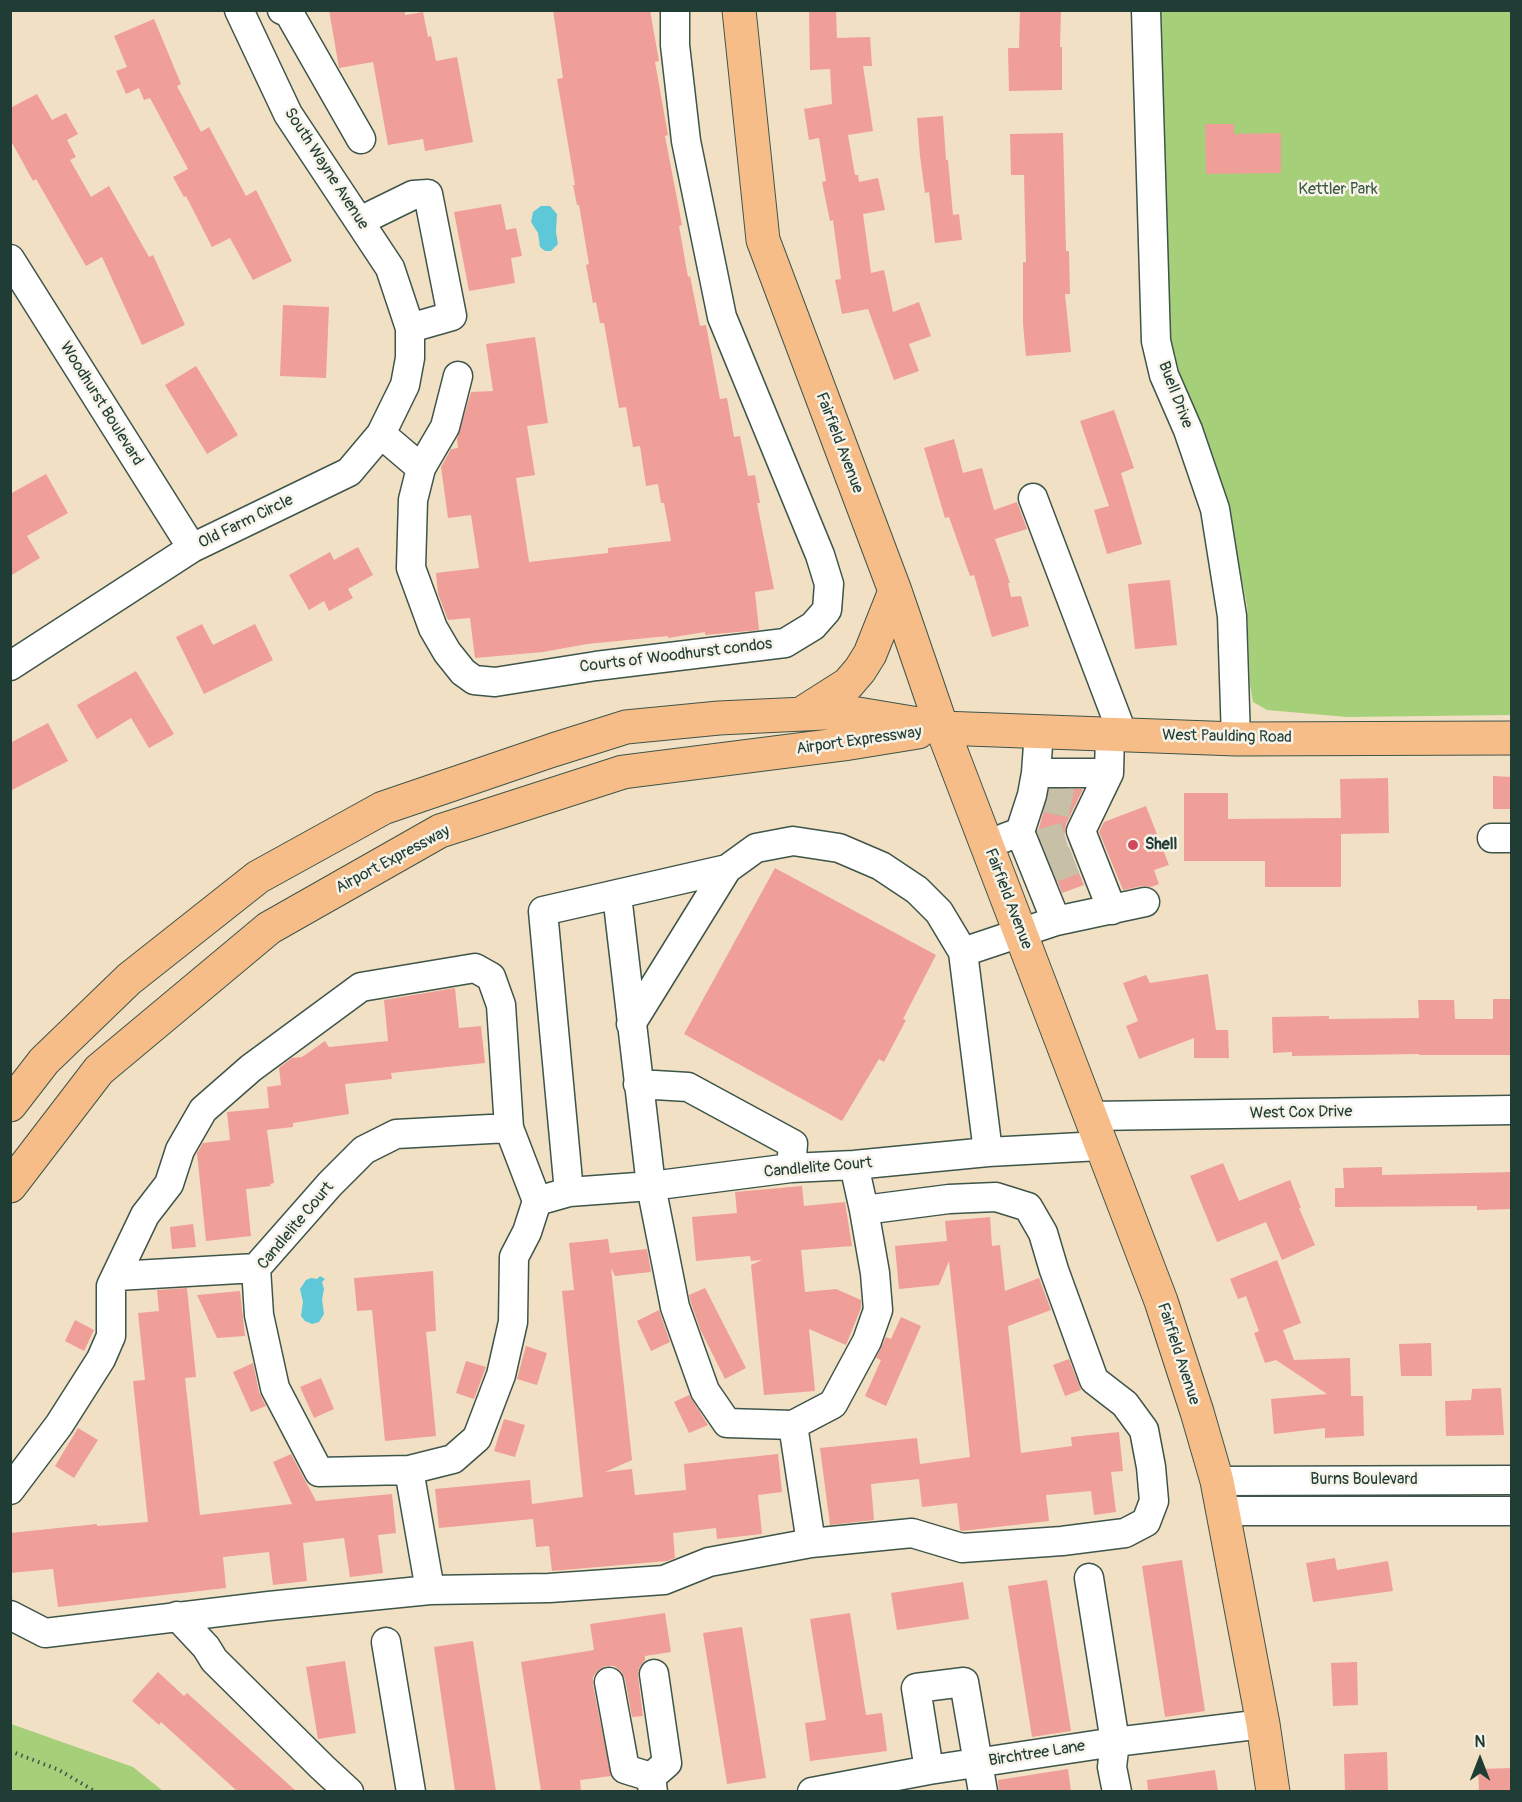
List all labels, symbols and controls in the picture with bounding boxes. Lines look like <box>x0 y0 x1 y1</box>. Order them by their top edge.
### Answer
street label: South Wayne Avenue <box>280 105 372 233</box>
park label: Kettler Park <box>1298 180 1378 200</box>
street label: Woodhurst Boulevard <box>55 339 147 469</box>
street label: Buell Drive <box>1153 359 1197 431</box>
street label: Fairfield Avenue <box>811 390 867 496</box>
street label: Old Farm Circle <box>195 491 297 553</box>
street label: Courts of Woodhurst condos <box>579 635 773 677</box>
street label: Airport Expressway <box>795 723 923 759</box>
street label: West Paulding Road <box>1162 726 1292 748</box>
street label: Airport Expressway <box>333 822 453 898</box>
place label: Shell <box>1145 835 1177 855</box>
marker: Shell <box>1126 838 1140 852</box>
street label: Fairfield Avenue <box>980 846 1036 952</box>
street label: West Cox Drive <box>1250 1103 1352 1123</box>
street label: Candlelite Court <box>763 1154 873 1182</box>
street label: Candlelite Court <box>254 1178 338 1274</box>
street label: Fairfield Avenue <box>1152 1301 1204 1407</box>
street label: Burns Boulevard <box>1310 1470 1418 1490</box>
north arrow <box>1450 1730 1510 1790</box>
text: N <box>1475 1732 1485 1752</box>
street label: Birchtree Lane <box>987 1737 1087 1771</box>

